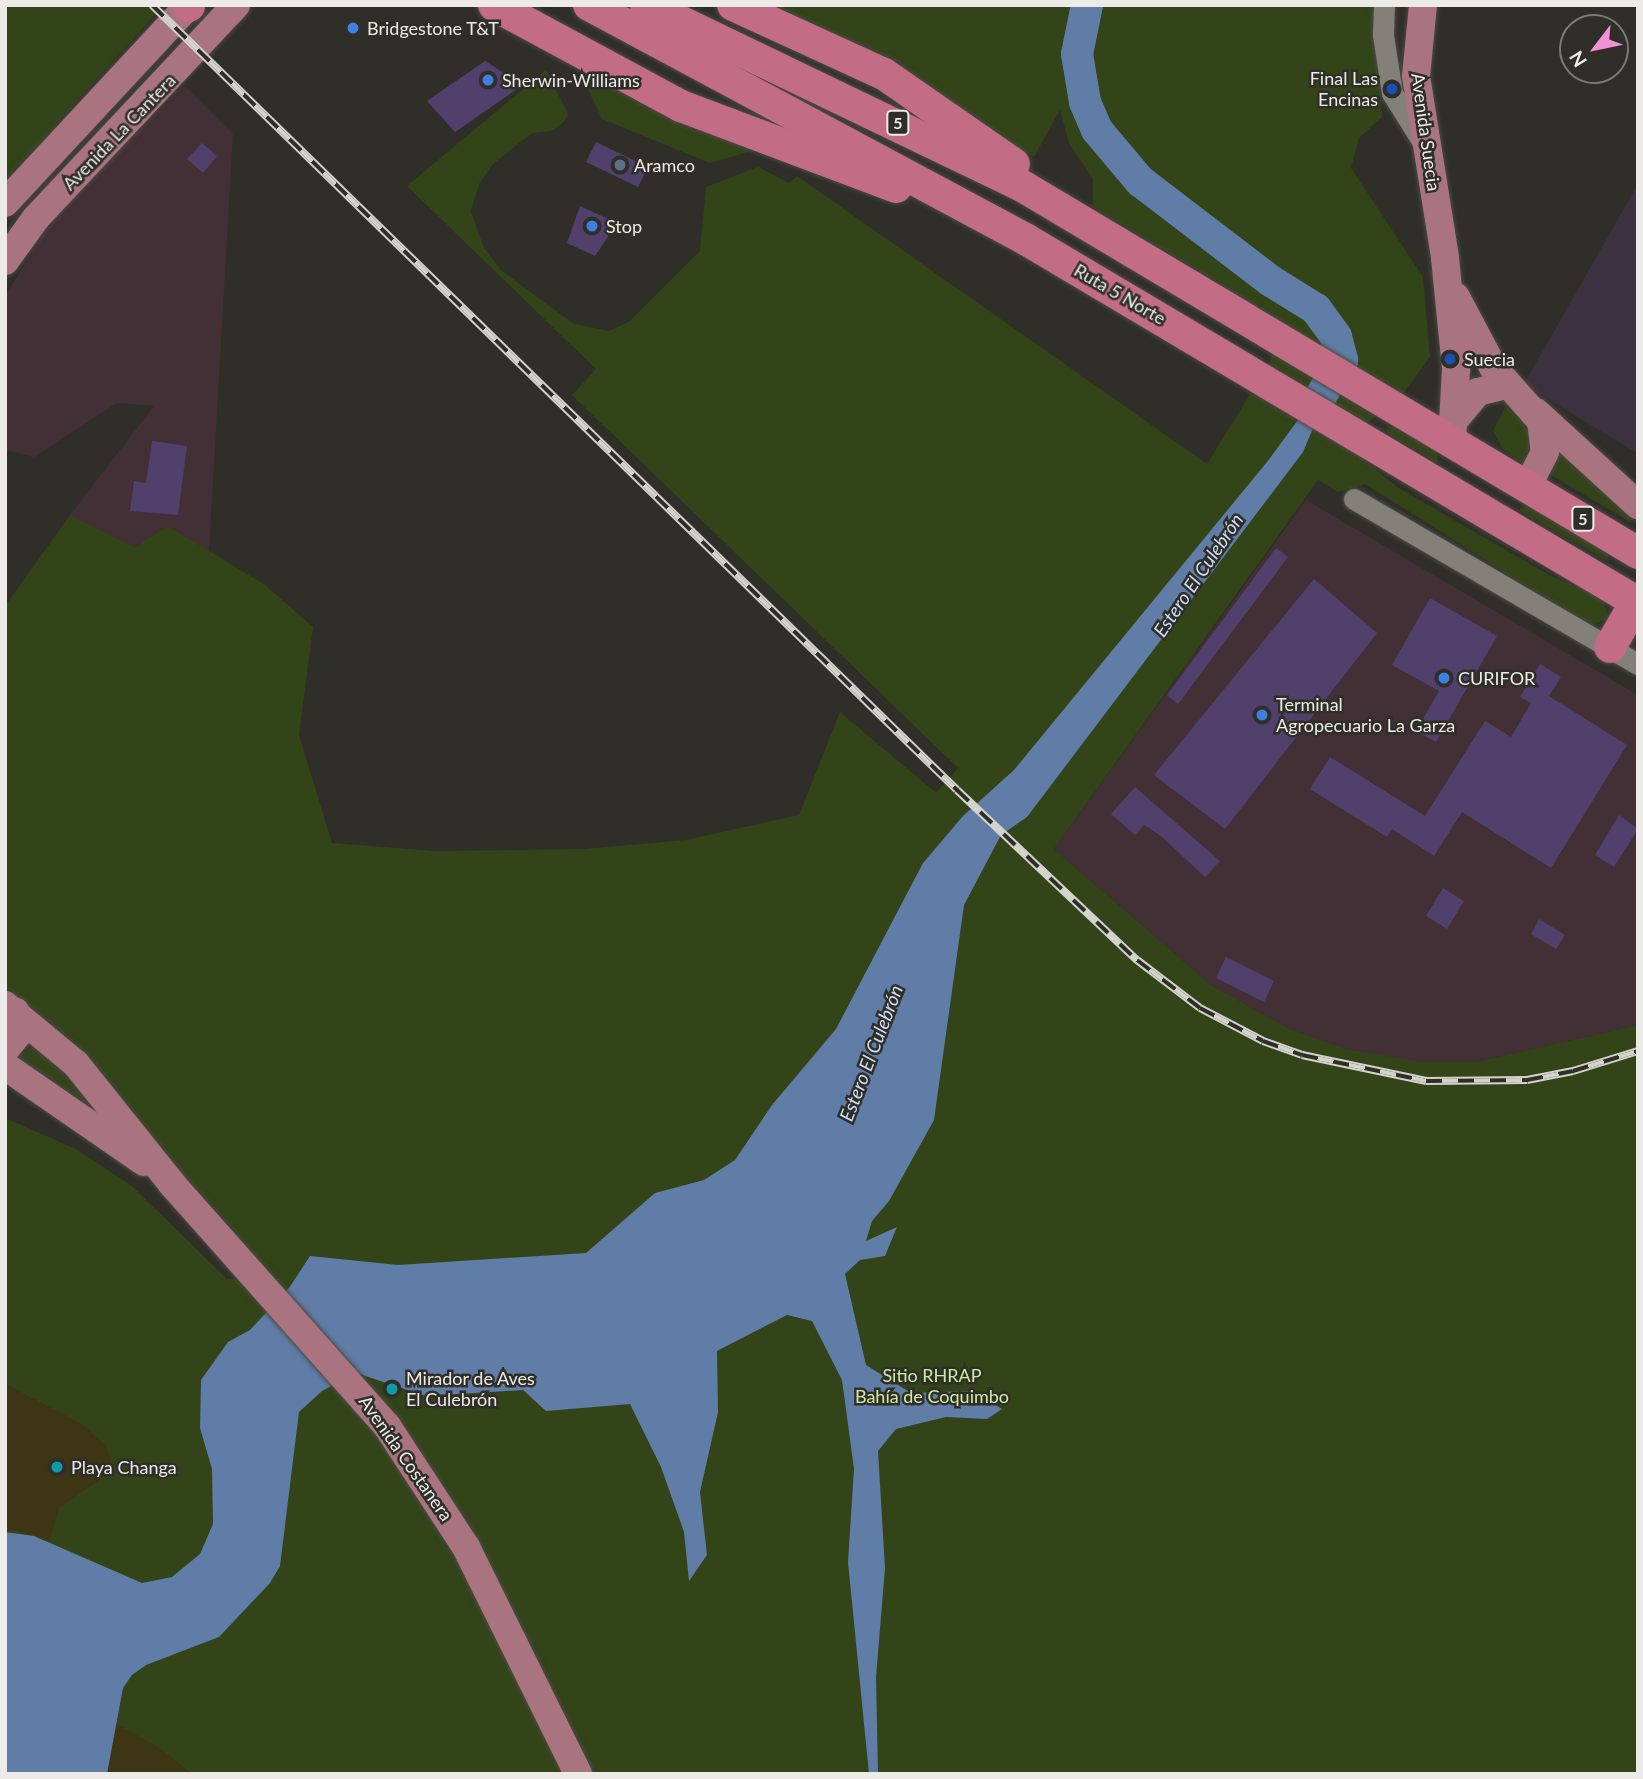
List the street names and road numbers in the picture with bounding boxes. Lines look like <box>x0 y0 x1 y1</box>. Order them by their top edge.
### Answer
street label: Avenida La Cantera <box>58 69 180 195</box>
street label: Avenida Suecia <box>1407 72 1445 192</box>
road number: 5 <box>886 111 910 136</box>
street label: Ruta 5 Norte <box>1070 259 1170 329</box>
road number: 5 <box>1571 506 1595 532</box>
street label: Avenida Costanera <box>355 1391 457 1525</box>

